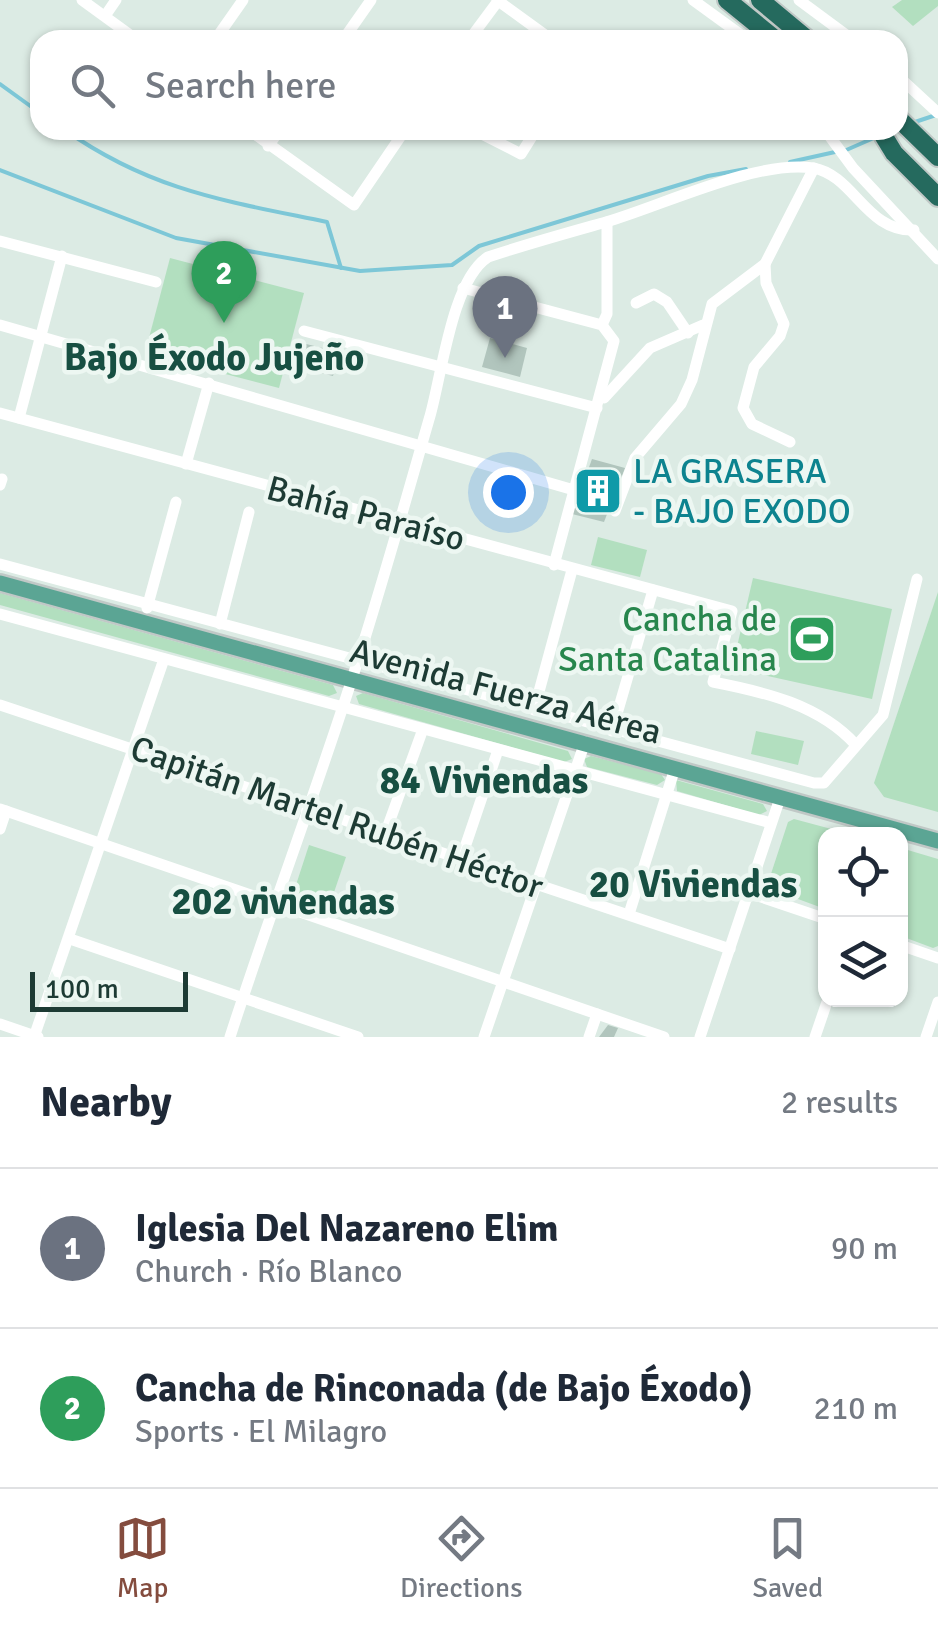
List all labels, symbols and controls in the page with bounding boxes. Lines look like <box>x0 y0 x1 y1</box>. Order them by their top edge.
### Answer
search box <box>30 30 908 140</box>
icon: search <box>65 58 120 113</box>
text: Search here <box>145 62 337 109</box>
pin: 2 <box>192 240 256 323</box>
pin: 1 <box>472 276 538 358</box>
district label: Bajo Éxodo Jujeño <box>64 333 364 381</box>
place label: LA GRASERA - BAJO EXODO <box>633 450 851 533</box>
building icon: LA GRASERA - BAJO EXODO <box>572 465 624 517</box>
street label: Bahía Paraíso <box>262 466 470 561</box>
your location <box>483 467 534 518</box>
place label: Cancha de Santa Catalina <box>558 598 777 681</box>
sports icon: Cancha de Santa Catalina <box>786 613 838 665</box>
street label: Avenida Fuerza Aérea <box>345 629 666 754</box>
street label: Capitán Martel Rubén Héctor <box>125 727 549 908</box>
district label: 84 Viviendas <box>380 757 588 804</box>
map controls <box>818 827 908 1007</box>
button: locate <box>818 827 908 917</box>
district label: 20 Viviendas <box>589 861 797 908</box>
district label: 202 viviendas <box>171 878 395 925</box>
button: layers <box>818 917 908 1007</box>
scale bar <box>30 967 188 1011</box>
text: 100 m <box>45 972 119 1006</box>
text: Nearby <box>40 1077 172 1128</box>
text: 2 results <box>781 1083 898 1122</box>
text: Iglesia Del Nazareno Elim <box>135 1205 559 1252</box>
text: 1 <box>64 1229 81 1268</box>
text: 90 m <box>831 1229 898 1268</box>
text: Church · Río Blanco <box>135 1252 402 1291</box>
text: Cancha de Rinconada (de Bajo Éxodo) <box>135 1365 753 1412</box>
text: 2 <box>64 1389 81 1428</box>
text: 210 m <box>814 1389 898 1428</box>
text: Sports · El Milagro <box>135 1412 387 1451</box>
tab: Map <box>115 1511 170 1605</box>
tab: Directions <box>400 1511 522 1605</box>
tab: Saved <box>752 1511 823 1605</box>

